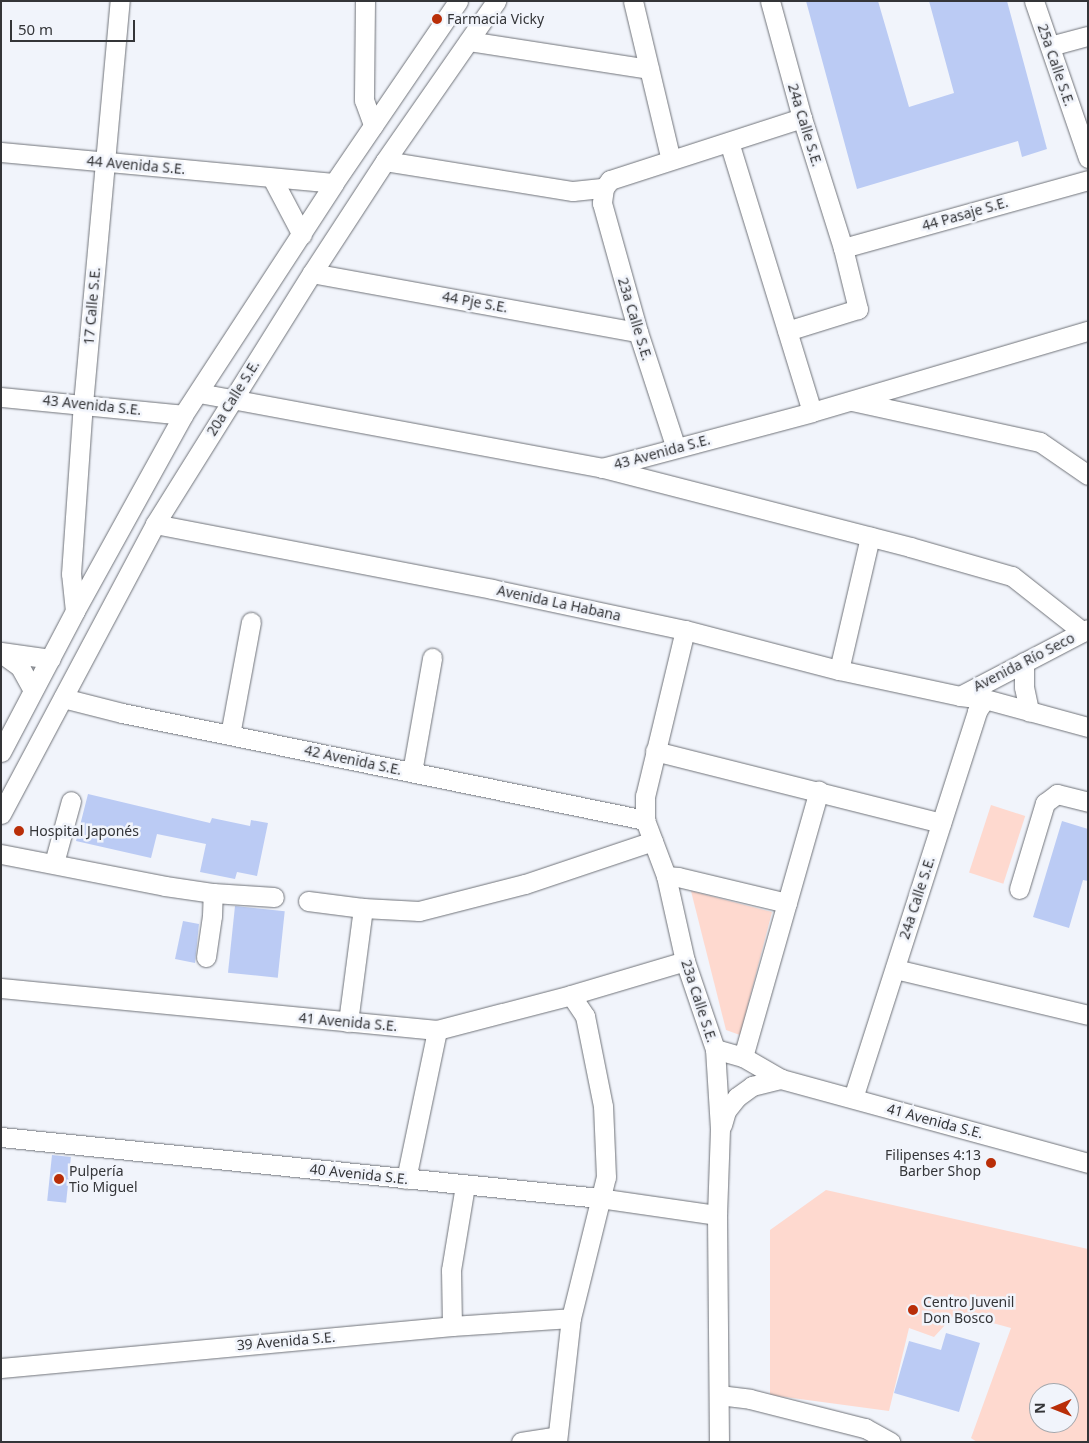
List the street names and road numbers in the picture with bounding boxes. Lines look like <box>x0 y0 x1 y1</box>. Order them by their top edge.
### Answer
street label: 25a Calle S.E. <box>1034 22 1078 108</box>
street label: 24a Calle S.E. <box>784 81 826 169</box>
street label: 44 Avenida S.E. <box>86 152 186 178</box>
street label: 44 Pasaje S.E. <box>920 194 1010 234</box>
street label: 17 Calle S.E. <box>80 266 104 346</box>
street label: 23a Calle S.E. <box>614 275 656 363</box>
street label: 44 Pje S.E. <box>441 288 509 316</box>
street label: 20a Calle S.E. <box>203 357 263 439</box>
street label: 43 Avenida S.E. <box>42 391 142 419</box>
street label: 43 Avenida S.E. <box>612 431 712 473</box>
street label: Avenida La Habana <box>495 582 623 624</box>
street label: Avenida Río Seco <box>971 629 1077 695</box>
street label: 42 Avenida S.E. <box>303 741 403 779</box>
street label: 24a Calle S.E. <box>896 855 938 941</box>
street label: 23a Calle S.E. <box>678 958 720 1044</box>
street label: 41 Avenida S.E. <box>298 1009 398 1035</box>
street label: 41 Avenida S.E. <box>885 1100 985 1142</box>
street label: 40 Avenida S.E. <box>309 1160 409 1188</box>
street label: 39 Avenida S.E. <box>236 1328 336 1354</box>

